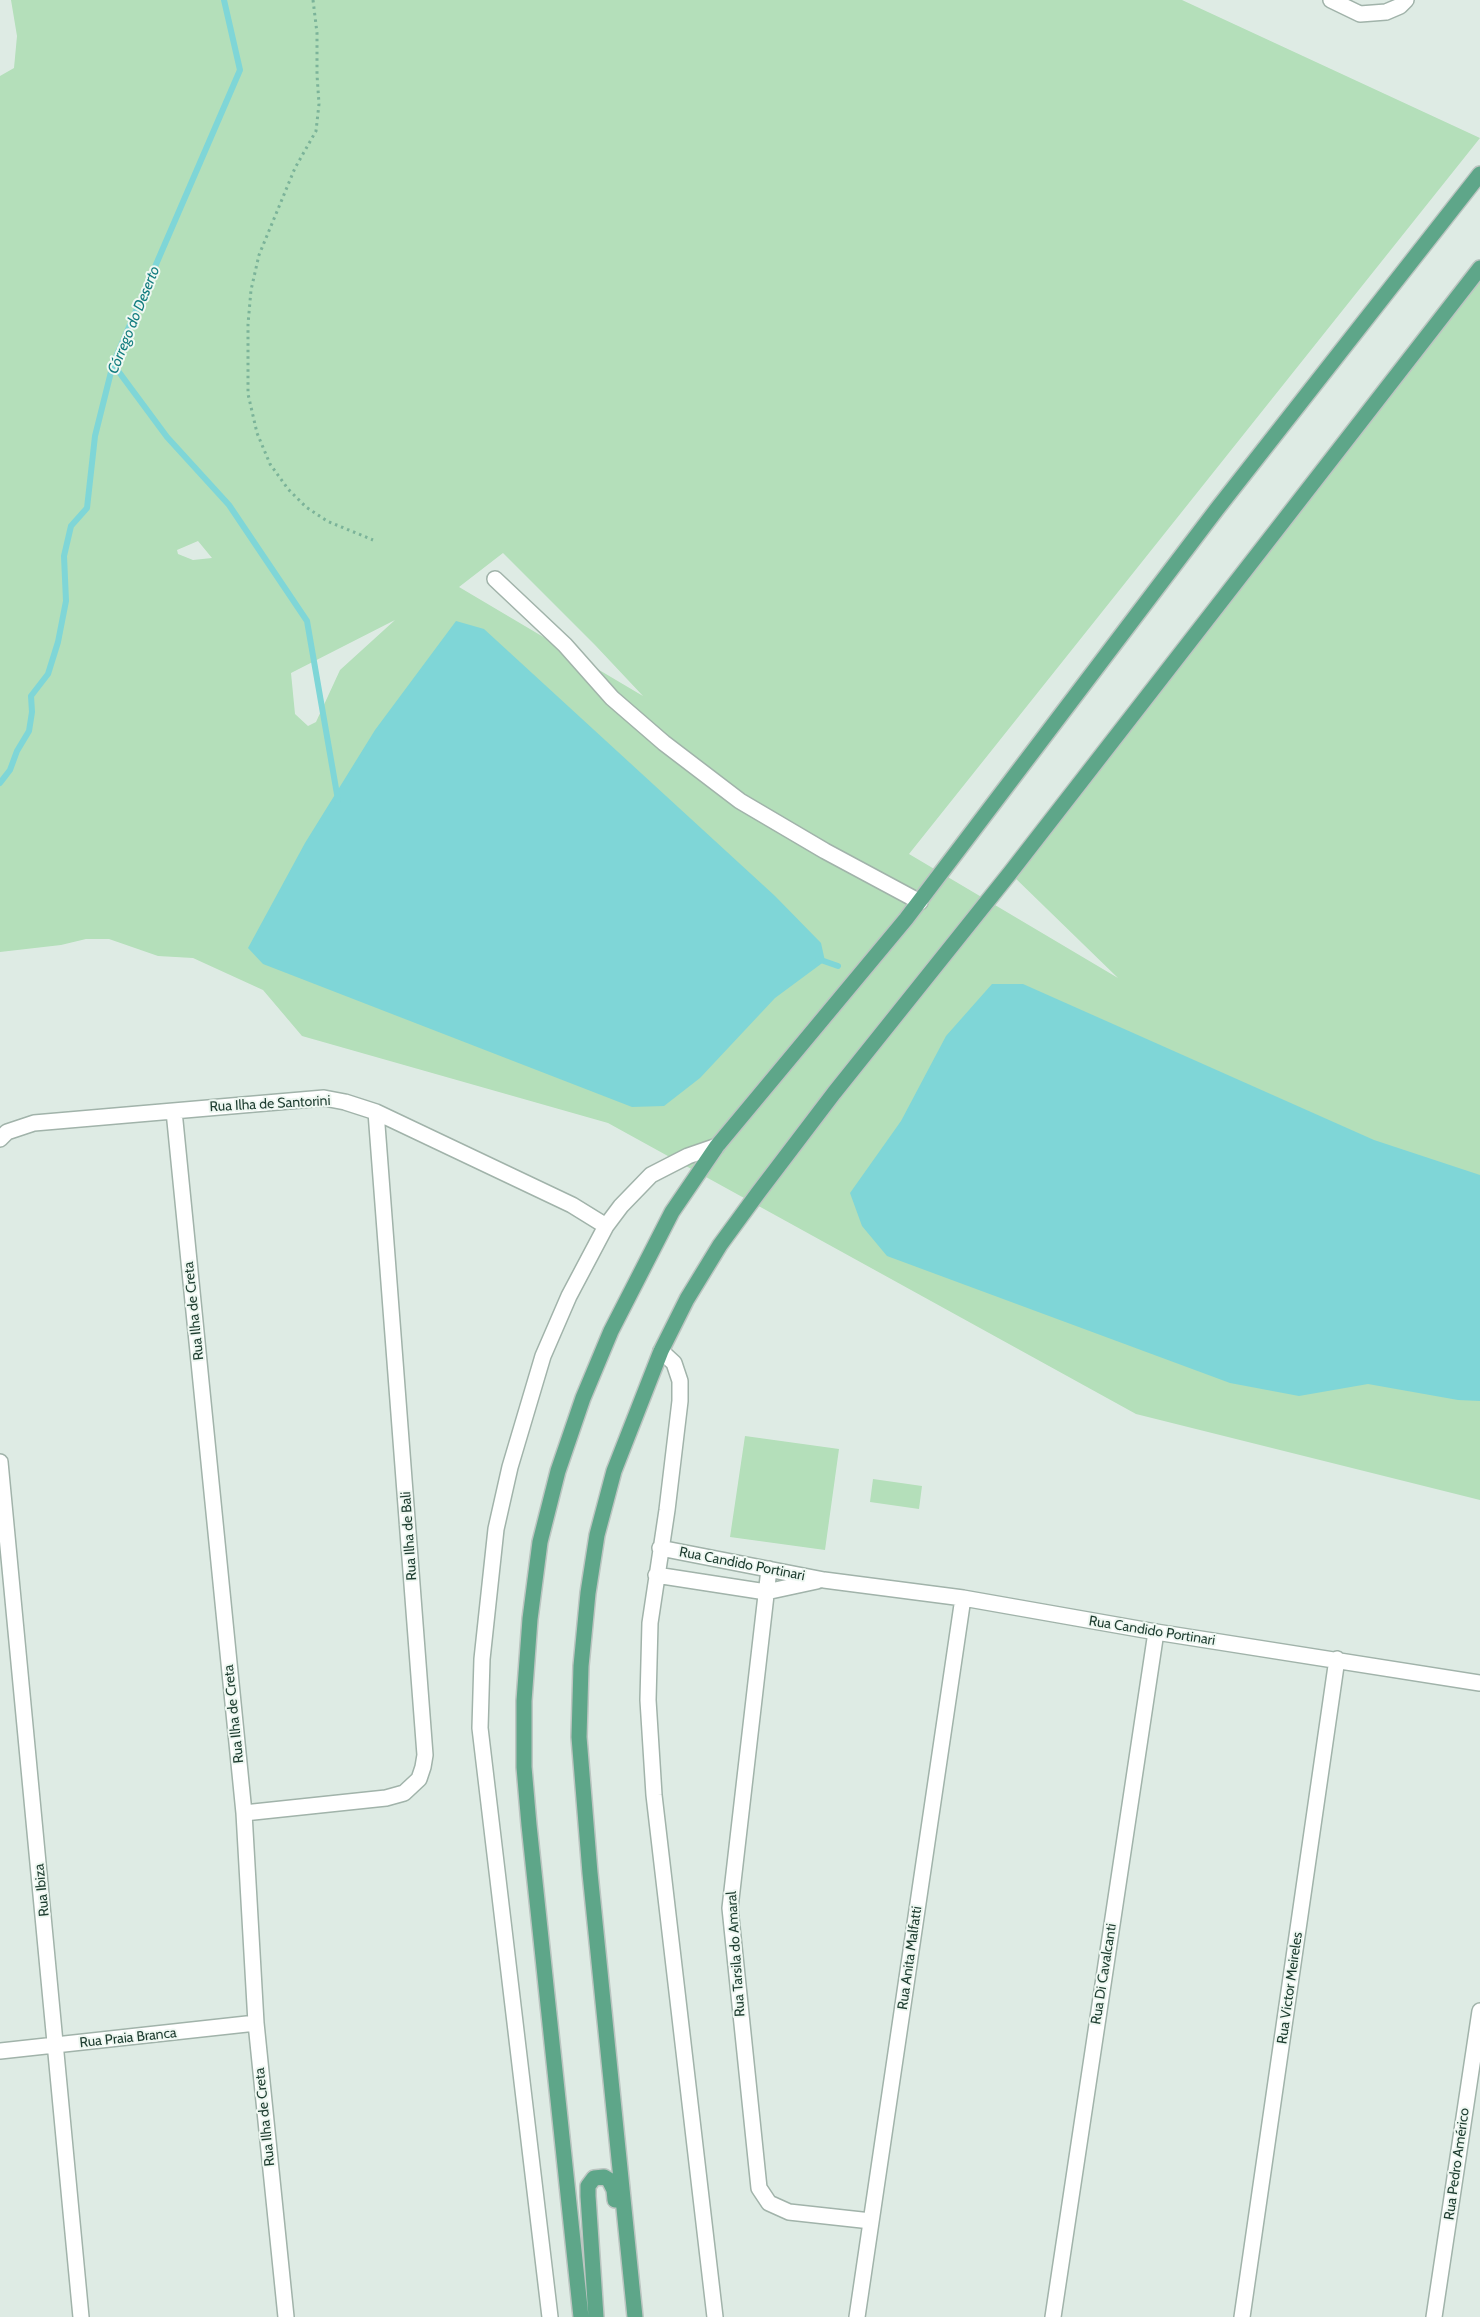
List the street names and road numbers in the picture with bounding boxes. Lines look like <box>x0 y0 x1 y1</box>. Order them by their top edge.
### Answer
street label: Rua Ilha de Santorini <box>209 1092 331 1116</box>
street label: Rua Ilha de Creta <box>180 1261 208 1361</box>
street label: Rua Ilha de Bali <box>398 1491 420 1581</box>
street label: Rua Candido Portinari <box>678 1544 806 1584</box>
street label: Rua Candido Portinari <box>1088 1613 1216 1649</box>
street label: Rua Ilha de Creta <box>220 1664 248 1764</box>
street label: Rua Ibiza <box>31 1863 53 1917</box>
street label: Rua Tarsila do Amaral <box>723 1891 749 2017</box>
street label: Rua Anita Malfatti <box>894 1905 926 2011</box>
street label: Rua Di Cavalcanti <box>1088 1922 1120 2026</box>
street label: Rua Victor Meireles <box>1274 1931 1306 2045</box>
street label: Rua Praia Branca <box>79 2025 177 2051</box>
street label: Rua Ilha de Creta <box>251 2067 279 2167</box>
street label: Rua Pedro Américo <box>1441 2107 1473 2221</box>

